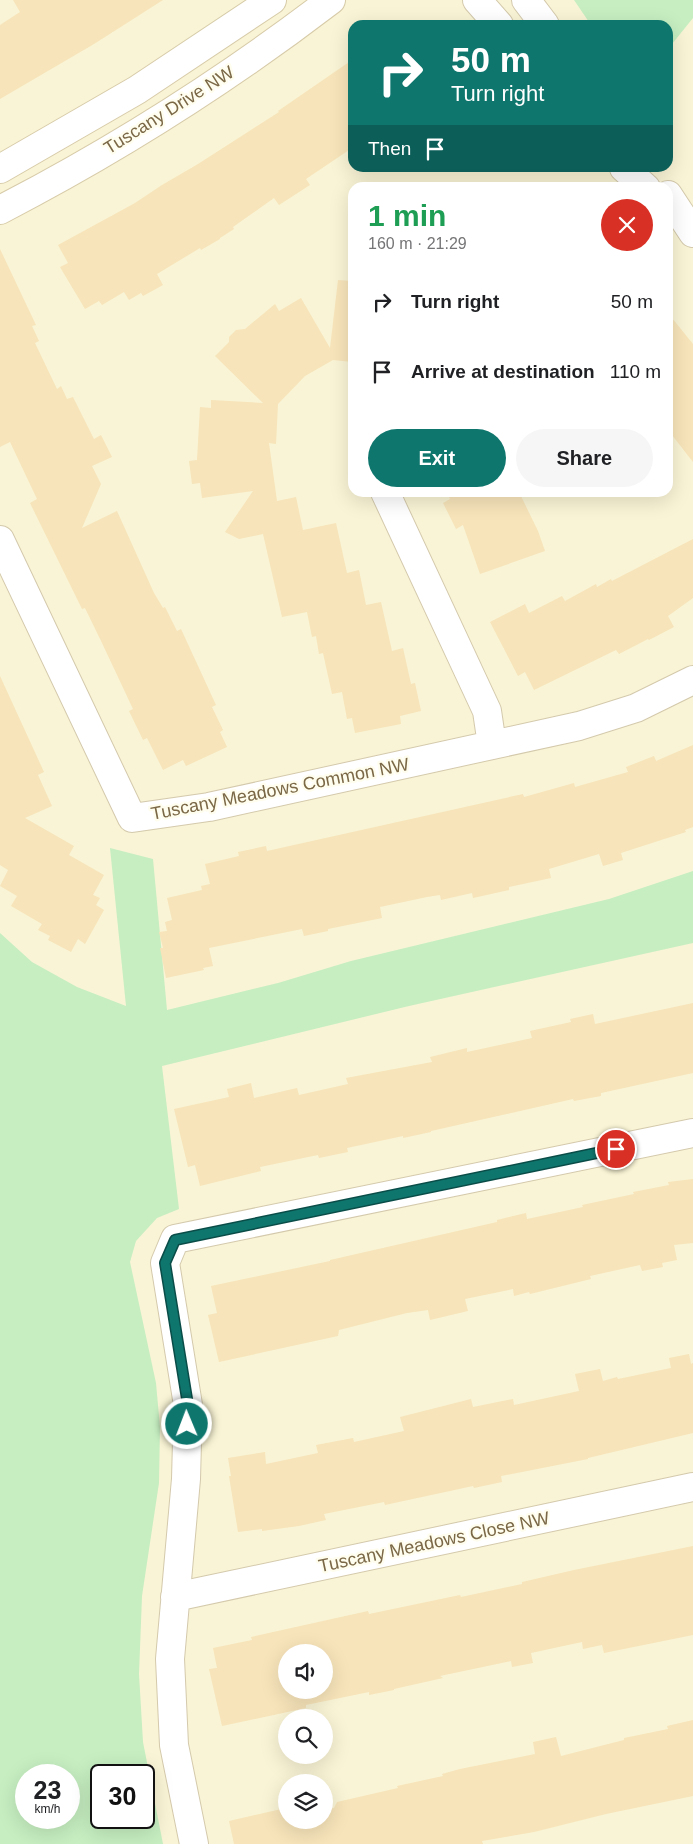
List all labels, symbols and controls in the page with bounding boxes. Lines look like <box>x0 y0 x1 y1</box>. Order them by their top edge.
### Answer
icon: right <box>368 40 433 105</box>
text: 50 m <box>451 40 531 79</box>
street label: Tuscany Drive NW <box>100 62 238 158</box>
text: Turn right <box>451 81 544 106</box>
icon: arrive <box>421 135 449 163</box>
text: Then <box>368 138 411 159</box>
text: 1 min <box>368 199 446 232</box>
button: close <box>601 199 653 251</box>
text: 160 m · 21:29 <box>368 235 467 252</box>
icon: right <box>368 288 396 316</box>
text: Turn right <box>411 291 499 312</box>
text: 50 m <box>611 291 653 312</box>
icon: arrive <box>368 358 396 386</box>
text: Arrive at destination <box>411 361 595 382</box>
text: 110 m <box>610 361 661 382</box>
button: Exit <box>368 429 506 487</box>
button: Share <box>516 429 653 487</box>
street label: Tuscany Meadows Common NW <box>149 754 411 824</box>
pin <box>595 1128 637 1170</box>
icon: arrive <box>602 1135 630 1163</box>
position arrow <box>160 1397 212 1449</box>
street label: Tuscany Meadows Close NW <box>317 1508 551 1576</box>
map controls <box>278 1644 333 1829</box>
button: sound <box>278 1644 333 1699</box>
button: search <box>278 1709 333 1764</box>
speed limit sign: 30 <box>90 1764 155 1829</box>
button: layers <box>278 1774 333 1829</box>
text: 23 <box>34 1776 61 1804</box>
text: km/h <box>34 1802 61 1816</box>

